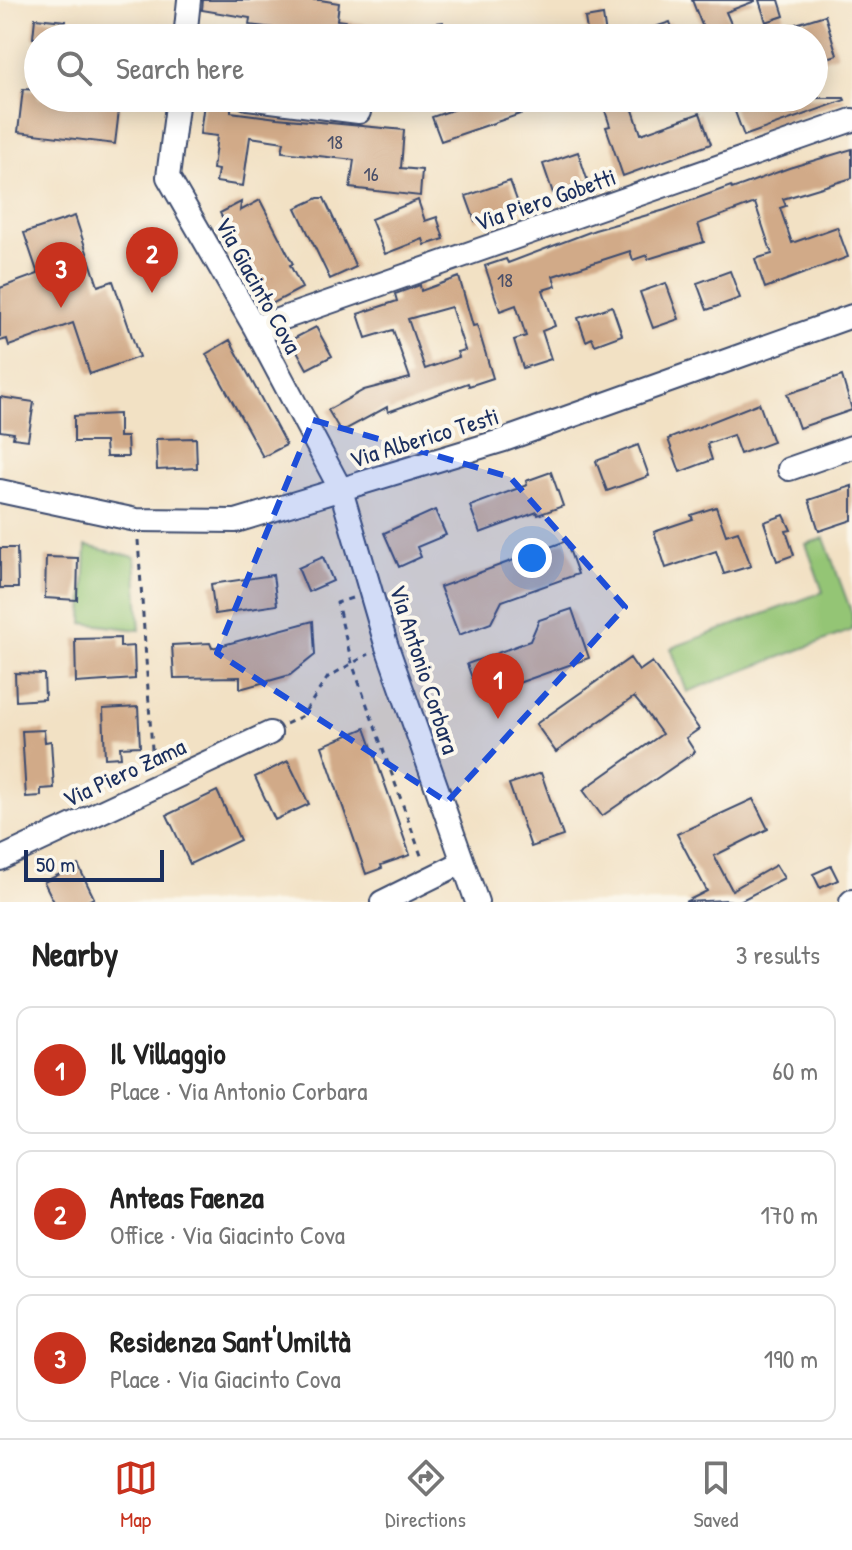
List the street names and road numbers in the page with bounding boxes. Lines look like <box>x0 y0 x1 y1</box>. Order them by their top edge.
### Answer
street label: Via Piero Gobetti <box>470 160 620 238</box>
street label: Via Giacinto Cova <box>208 211 310 359</box>
street label: Via Alberico Testi <box>346 399 502 475</box>
street label: Via Antonio Corbara <box>383 580 467 758</box>
street label: Via Piero Zama <box>57 730 191 814</box>

